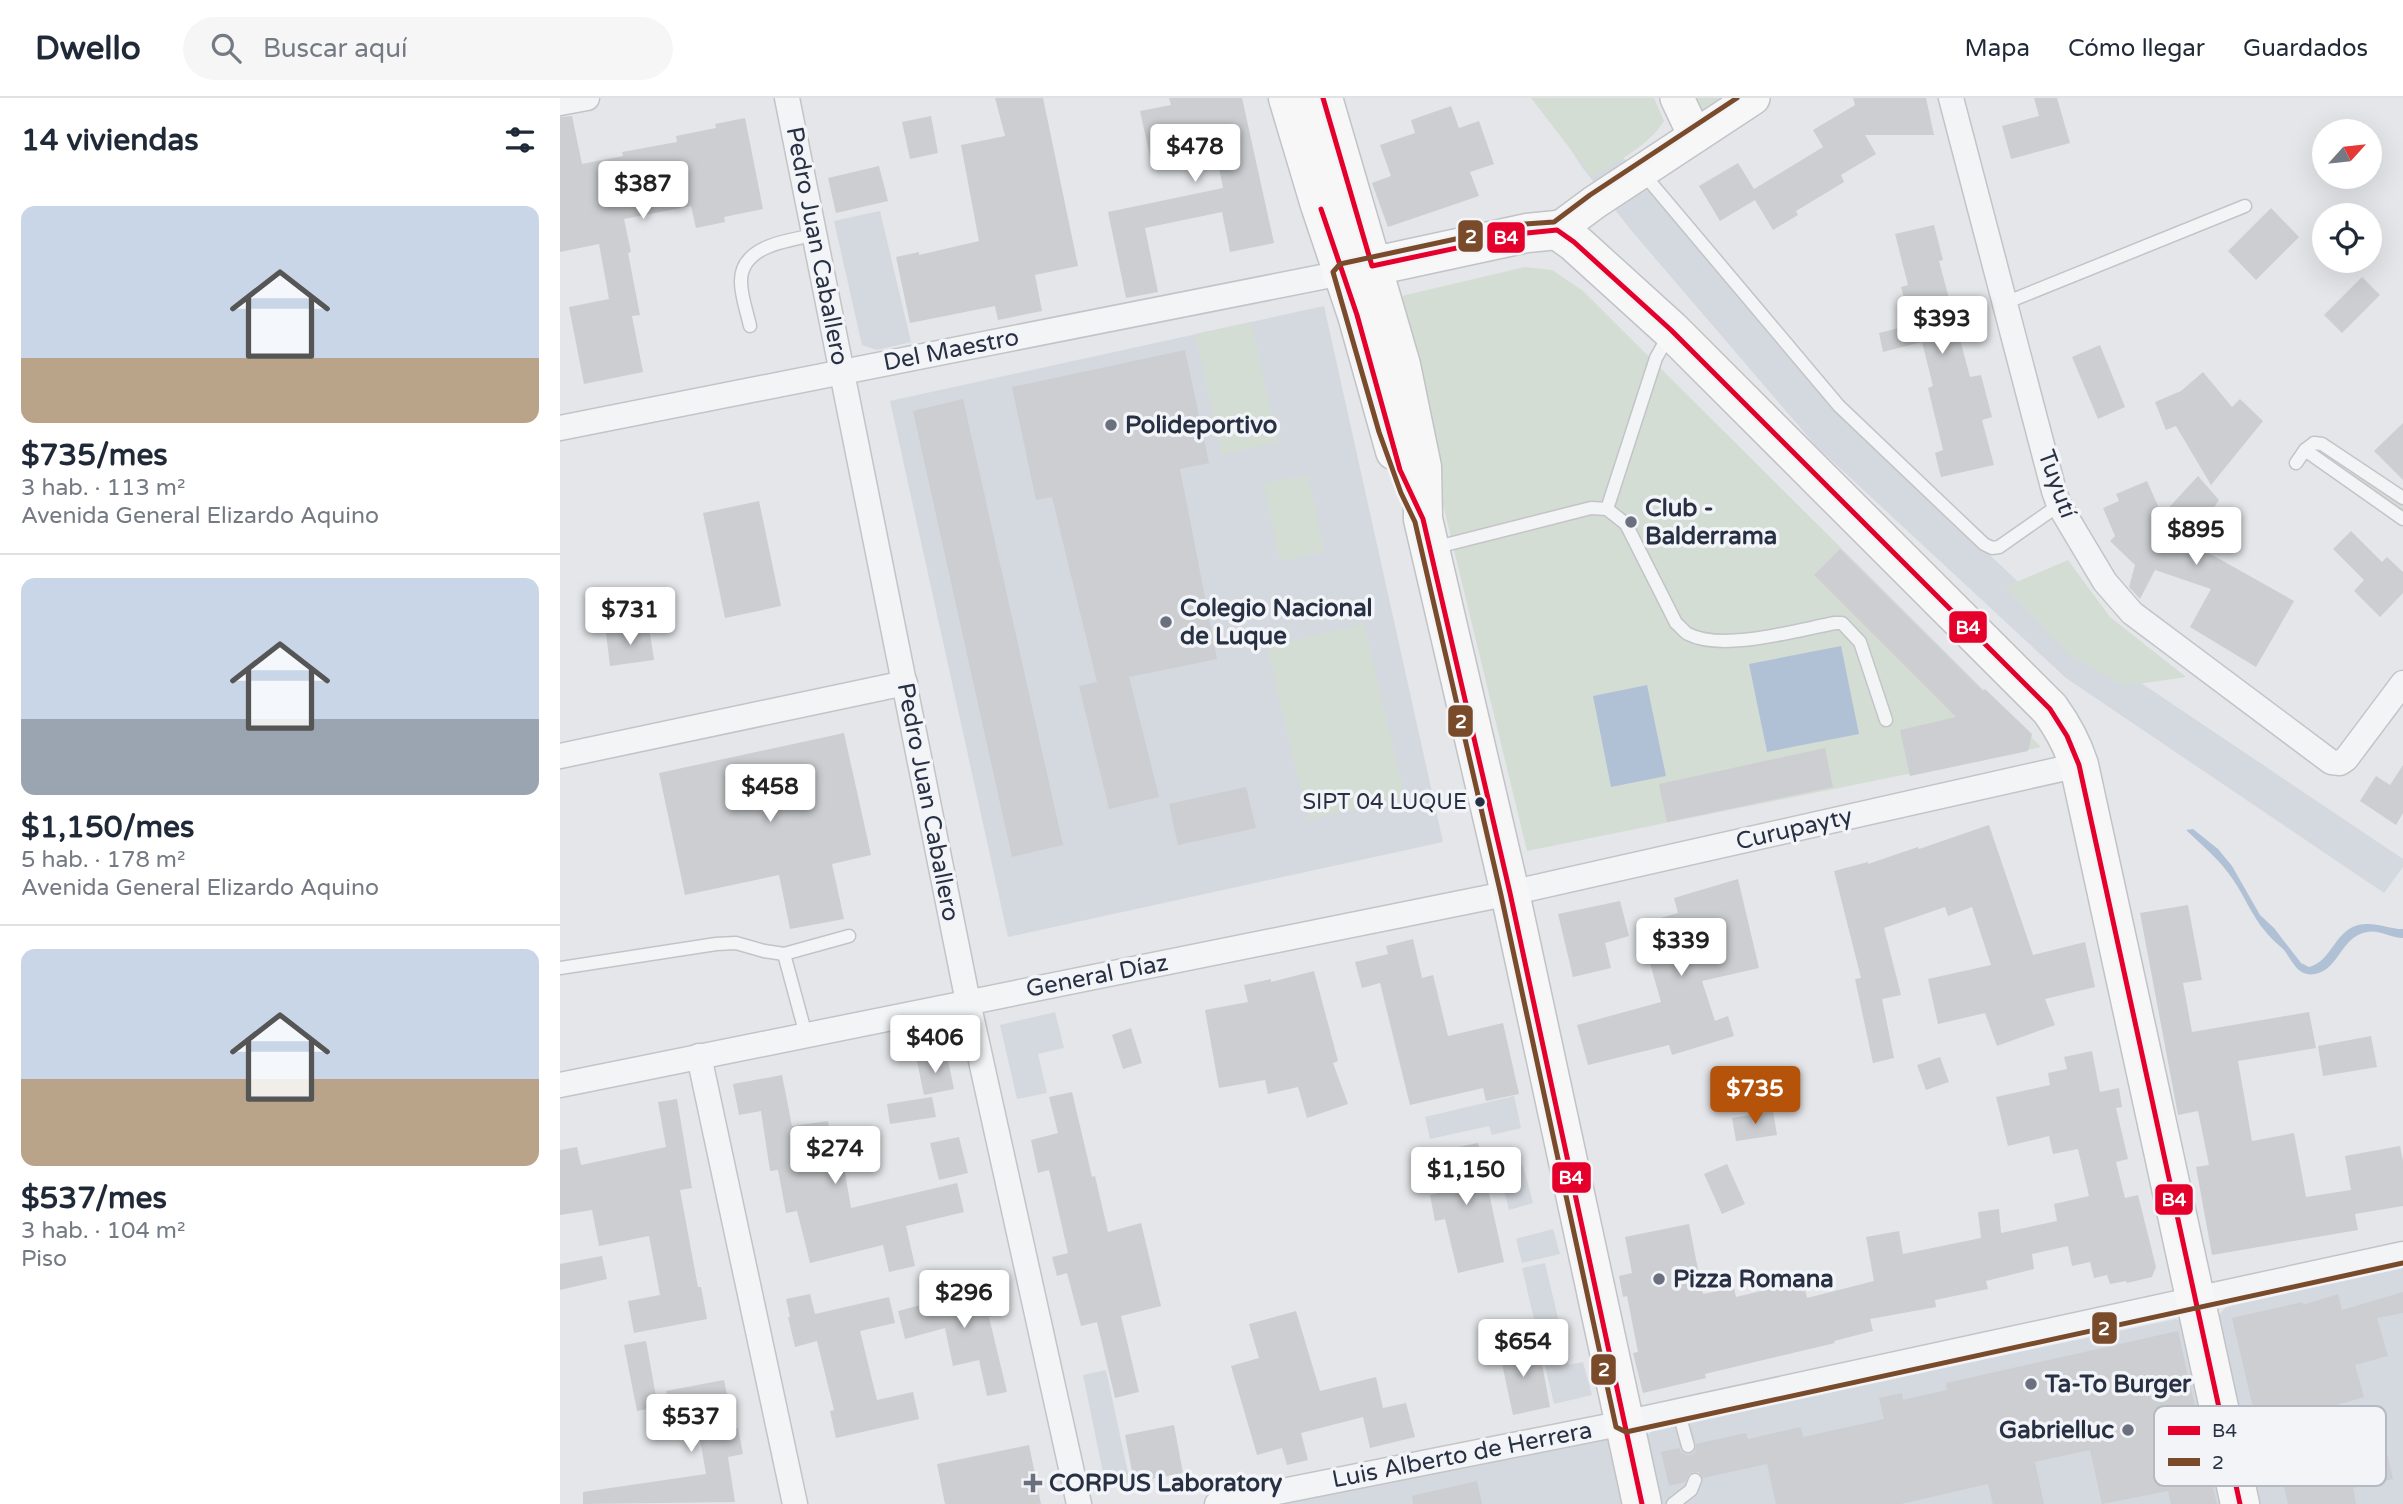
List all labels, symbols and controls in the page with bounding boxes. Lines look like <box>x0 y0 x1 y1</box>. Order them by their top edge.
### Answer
search box <box>183 17 673 80</box>
text: Dwello <box>35 29 141 68</box>
icon: search <box>207 29 245 67</box>
text: Buscar aquí <box>263 33 408 64</box>
text: Mapa <box>1965 34 2030 63</box>
text: Cómo llegar <box>2068 34 2205 63</box>
text: Guardados <box>2243 34 2368 63</box>
north arrow <box>2312 119 2382 189</box>
map controls <box>2312 119 2382 273</box>
icon: filters <box>501 121 539 159</box>
text: 14 viviendas <box>21 122 199 159</box>
street label: Pedro Juan Caballero <box>780 124 854 368</box>
pin: $478 <box>1154 125 1236 184</box>
text: $478 <box>1166 133 1224 161</box>
pin: $387 <box>602 162 684 221</box>
text: $387 <box>614 170 672 198</box>
button: locate <box>2312 203 2382 273</box>
line badge: 2 <box>1457 219 1484 253</box>
line badge: B4 <box>1486 221 1526 254</box>
text: 2 <box>1465 226 1477 248</box>
text: B4 <box>1493 227 1519 249</box>
icon: home <box>217 251 343 377</box>
pin: $393 <box>1901 296 1983 356</box>
text: $393 <box>1913 305 1971 333</box>
street label: Del Maestro <box>881 323 1021 377</box>
place label: Polideportivo <box>1125 411 1277 440</box>
marker: Polideportivo <box>1103 417 1119 433</box>
text: $735/mes <box>21 437 168 474</box>
street label: Tuyutí <box>2031 446 2083 522</box>
text: 3 hab. · 113 m² <box>21 474 186 502</box>
place label: Club - Balderrama <box>1645 494 1777 551</box>
text: Avenida General Elizardo Aquino <box>21 502 379 530</box>
pin: $895 <box>2155 508 2237 567</box>
marker: Club - Balderrama <box>1623 514 1639 530</box>
text: $895 <box>2167 516 2225 544</box>
pin: $731 <box>589 588 671 647</box>
place label: Colegio Nacional de Luque <box>1180 594 1373 651</box>
text: $731 <box>601 596 659 624</box>
line badge: B4 <box>1948 610 1988 644</box>
marker: Colegio Nacional de Luque <box>1158 614 1174 630</box>
text: B4 <box>1955 617 1981 639</box>
icon: home <box>217 623 343 749</box>
street label: Pedro Juan Caballero <box>891 680 965 924</box>
line badge: 2 <box>1447 704 1474 738</box>
text: 2 <box>1455 711 1467 733</box>
pin: $458 <box>729 764 811 824</box>
text: $458 <box>741 773 799 801</box>
place label: SIPT 04 LUQUE <box>1302 789 1467 815</box>
marker: SIPT 04 LUQUE <box>1473 795 1487 809</box>
street label: Curupayty <box>1733 802 1855 856</box>
text: $1,150/mes <box>21 809 194 846</box>
text: 5 hab. · 178 m² <box>21 846 186 874</box>
text: Avenida General Elizardo Aquino <box>21 874 379 902</box>
pin: $339 <box>1640 918 1722 978</box>
text: $339 <box>1652 927 1710 955</box>
street label: General Díaz <box>1024 948 1170 1004</box>
icon: home <box>217 994 343 1120</box>
pin: $406 <box>894 1016 976 1075</box>
text: $406 <box>906 1024 964 1052</box>
pin: $735 <box>1714 1066 1796 1126</box>
text: $735 <box>1726 1075 1784 1103</box>
pin: $274 <box>794 1126 876 1186</box>
text: $274 <box>806 1135 864 1163</box>
pin: $1,150 <box>1409 1148 1523 1207</box>
text: $1,150 <box>1427 1156 1505 1184</box>
line badge: B4 <box>1551 1161 1592 1194</box>
text: B4 <box>1558 1167 1584 1189</box>
text: $537/mes <box>21 1180 167 1217</box>
line badge: B4 <box>2154 1183 2194 1216</box>
text: B4 <box>2161 1189 2187 1211</box>
text: 3 hab. · 104 m² <box>21 1217 186 1245</box>
text: Piso <box>21 1245 67 1273</box>
place label: Pizza Romana <box>1673 1265 1834 1294</box>
pin: $296 <box>923 1270 1005 1330</box>
marker: Pizza Romana <box>1651 1271 1667 1287</box>
text: $296 <box>935 1279 993 1307</box>
line badge: 2 <box>2091 1311 2118 1345</box>
text: 2 <box>2098 1318 2110 1340</box>
pin: $654 <box>1482 1320 1564 1379</box>
text: $654 <box>1494 1328 1552 1356</box>
line badge: 2 <box>1590 1353 1617 1386</box>
text: 2 <box>1598 1359 1610 1381</box>
place label: Ta-To Burger <box>2044 1370 2192 1399</box>
marker: Ta-To Burger <box>2023 1376 2039 1392</box>
pin: $537 <box>650 1394 732 1454</box>
text: $537 <box>662 1403 720 1431</box>
legend <box>2154 1406 2386 1486</box>
street label: Luis Alberto de Herrera <box>1330 1416 1594 1494</box>
place label: Gabrielluc <box>1999 1416 2114 1445</box>
text: B4 <box>2212 1420 2237 1442</box>
marker: Gabrielluc <box>2120 1422 2136 1438</box>
text: 2 <box>2212 1452 2224 1474</box>
place label: CORPUS Laboratory <box>1049 1469 1282 1498</box>
marker: CORPUS Laboratory <box>1023 1473 1043 1493</box>

